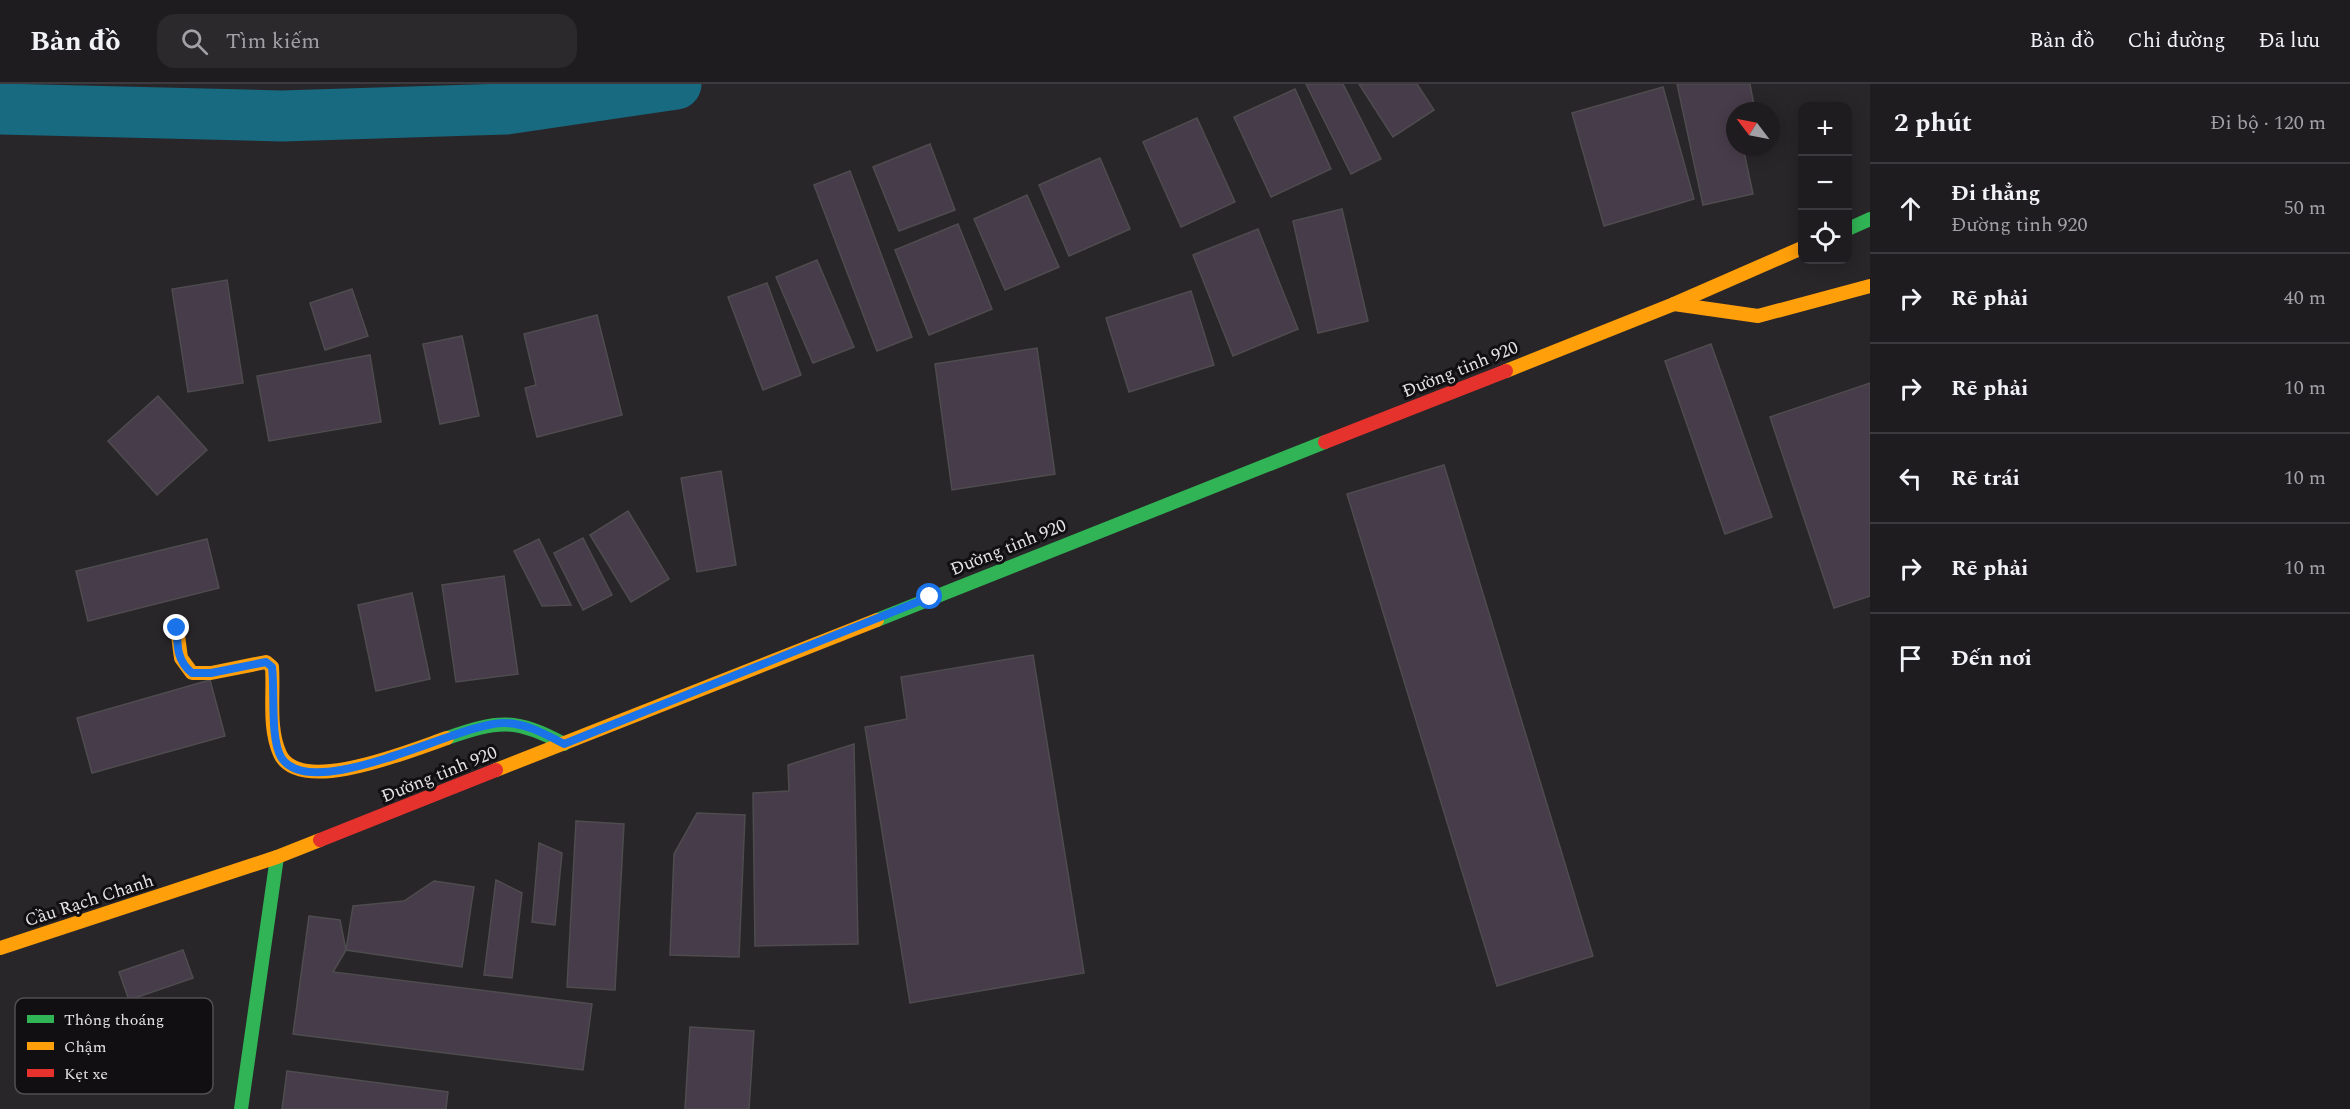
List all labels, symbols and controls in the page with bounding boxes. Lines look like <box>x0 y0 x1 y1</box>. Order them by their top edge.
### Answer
search box <box>157 14 577 68</box>
text: Bản đồ <box>30 20 121 63</box>
icon: search <box>178 25 211 58</box>
text: Tìm kiếm <box>226 25 320 58</box>
text: Bản đồ <box>2030 25 2095 57</box>
text: Chỉ đường <box>2128 25 2225 57</box>
text: Đã lưu <box>2258 25 2320 57</box>
north arrow <box>1726 102 1780 156</box>
map controls <box>1798 102 1852 264</box>
button: + <box>1798 102 1852 156</box>
text: 2 phút <box>1894 103 1972 143</box>
text: Đi bộ · 120 m <box>2210 108 2326 138</box>
button: − <box>1798 156 1852 210</box>
text: Đi thẳng <box>1951 177 2040 210</box>
icon: ahead <box>1894 192 1927 225</box>
text: 50 m <box>2284 193 2326 223</box>
button: locate <box>1798 210 1852 264</box>
text: Đường tỉnh 920 <box>1951 210 2088 240</box>
icon: right <box>1894 282 1927 315</box>
text: Rẽ phải <box>1951 282 2028 315</box>
text: 40 m <box>2284 283 2326 313</box>
street label: Đường tỉnh 920 <box>1398 334 1522 405</box>
icon: right <box>1894 372 1927 405</box>
text: Rẽ phải <box>1951 372 2028 405</box>
text: 10 m <box>2284 373 2326 403</box>
icon: left <box>1894 462 1927 495</box>
text: Rẽ trái <box>1951 462 2020 495</box>
text: 10 m <box>2284 463 2326 493</box>
street label: Đường tỉnh 920 <box>946 512 1070 583</box>
icon: right <box>1894 552 1927 585</box>
text: Rẽ phải <box>1951 552 2028 585</box>
text: 10 m <box>2284 553 2326 583</box>
route start <box>916 583 942 609</box>
route end <box>163 614 189 640</box>
icon: arrive <box>1894 642 1927 675</box>
text: Đến nơi <box>1951 642 2032 675</box>
street label: Đường tỉnh 920 <box>377 739 501 810</box>
street label: Cầu Rạch Chanh <box>21 867 157 934</box>
legend <box>15 998 213 1094</box>
text: Thông thoáng <box>64 1008 164 1032</box>
text: Chậm <box>64 1035 107 1059</box>
text: Kẹt xe <box>64 1062 108 1086</box>

